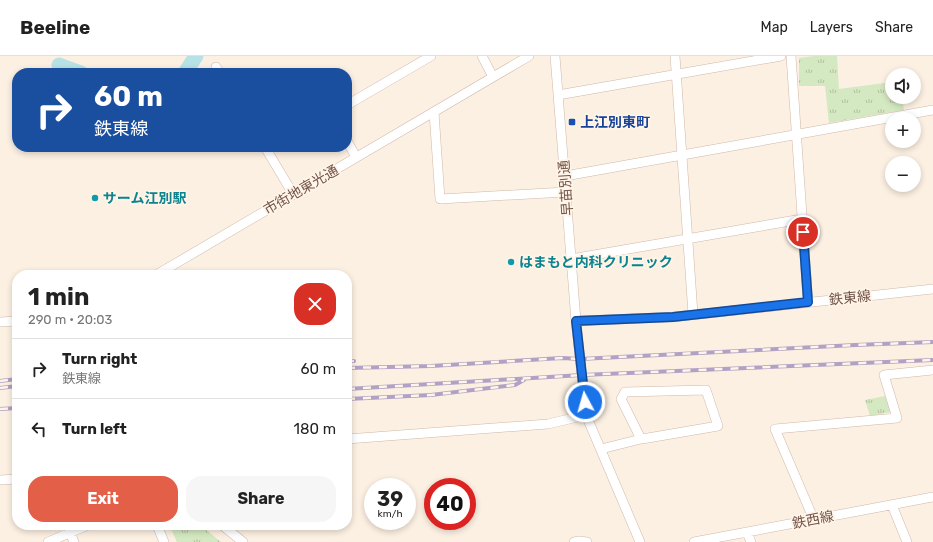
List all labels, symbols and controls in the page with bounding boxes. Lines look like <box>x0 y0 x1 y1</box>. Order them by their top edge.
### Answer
text: Beeline <box>20 16 90 39</box>
text: Map <box>761 19 788 36</box>
text: Layers <box>810 19 853 36</box>
text: Share <box>875 19 913 36</box>
map controls <box>885 68 921 192</box>
button: sound <box>885 68 921 104</box>
text: 60 m <box>94 80 163 113</box>
icon: right <box>28 84 80 136</box>
button: + <box>885 112 921 148</box>
place label: 上江別東町 <box>580 114 650 131</box>
marker: 上江別東町 <box>567 117 577 127</box>
text: 鉄東線 <box>94 118 148 140</box>
button: − <box>885 156 921 192</box>
street label: 早苗別通 <box>556 159 576 217</box>
street label: 市街地東光通 <box>260 162 342 218</box>
place label: サーム江別駅 <box>103 190 187 207</box>
marker: サーム江別駅 <box>90 193 100 203</box>
pin <box>786 215 820 249</box>
icon: arrive <box>792 221 814 243</box>
place label: はまもと内科クリニック <box>519 254 673 271</box>
marker: はまもと内科クリニック <box>506 257 516 267</box>
text: 1 min <box>28 283 89 311</box>
button: close <box>294 283 336 325</box>
street label: 鉄東線 <box>828 287 872 309</box>
text: 290 m · 20:03 <box>28 312 112 327</box>
text: Turn right <box>62 350 137 368</box>
icon: right <box>28 358 50 380</box>
text: 60 m <box>300 360 336 378</box>
text: 鉄東線 <box>62 371 101 386</box>
position arrow <box>564 381 606 423</box>
icon: left <box>28 418 50 440</box>
text: Turn left <box>62 420 127 438</box>
text: 180 m <box>294 420 336 438</box>
button: Exit <box>28 476 178 522</box>
button: Share <box>186 476 336 522</box>
speed limit sign: 40 <box>424 478 476 530</box>
text: 39 <box>377 487 403 511</box>
text: km/h <box>378 508 402 520</box>
street label: 鉄西線 <box>791 508 835 532</box>

